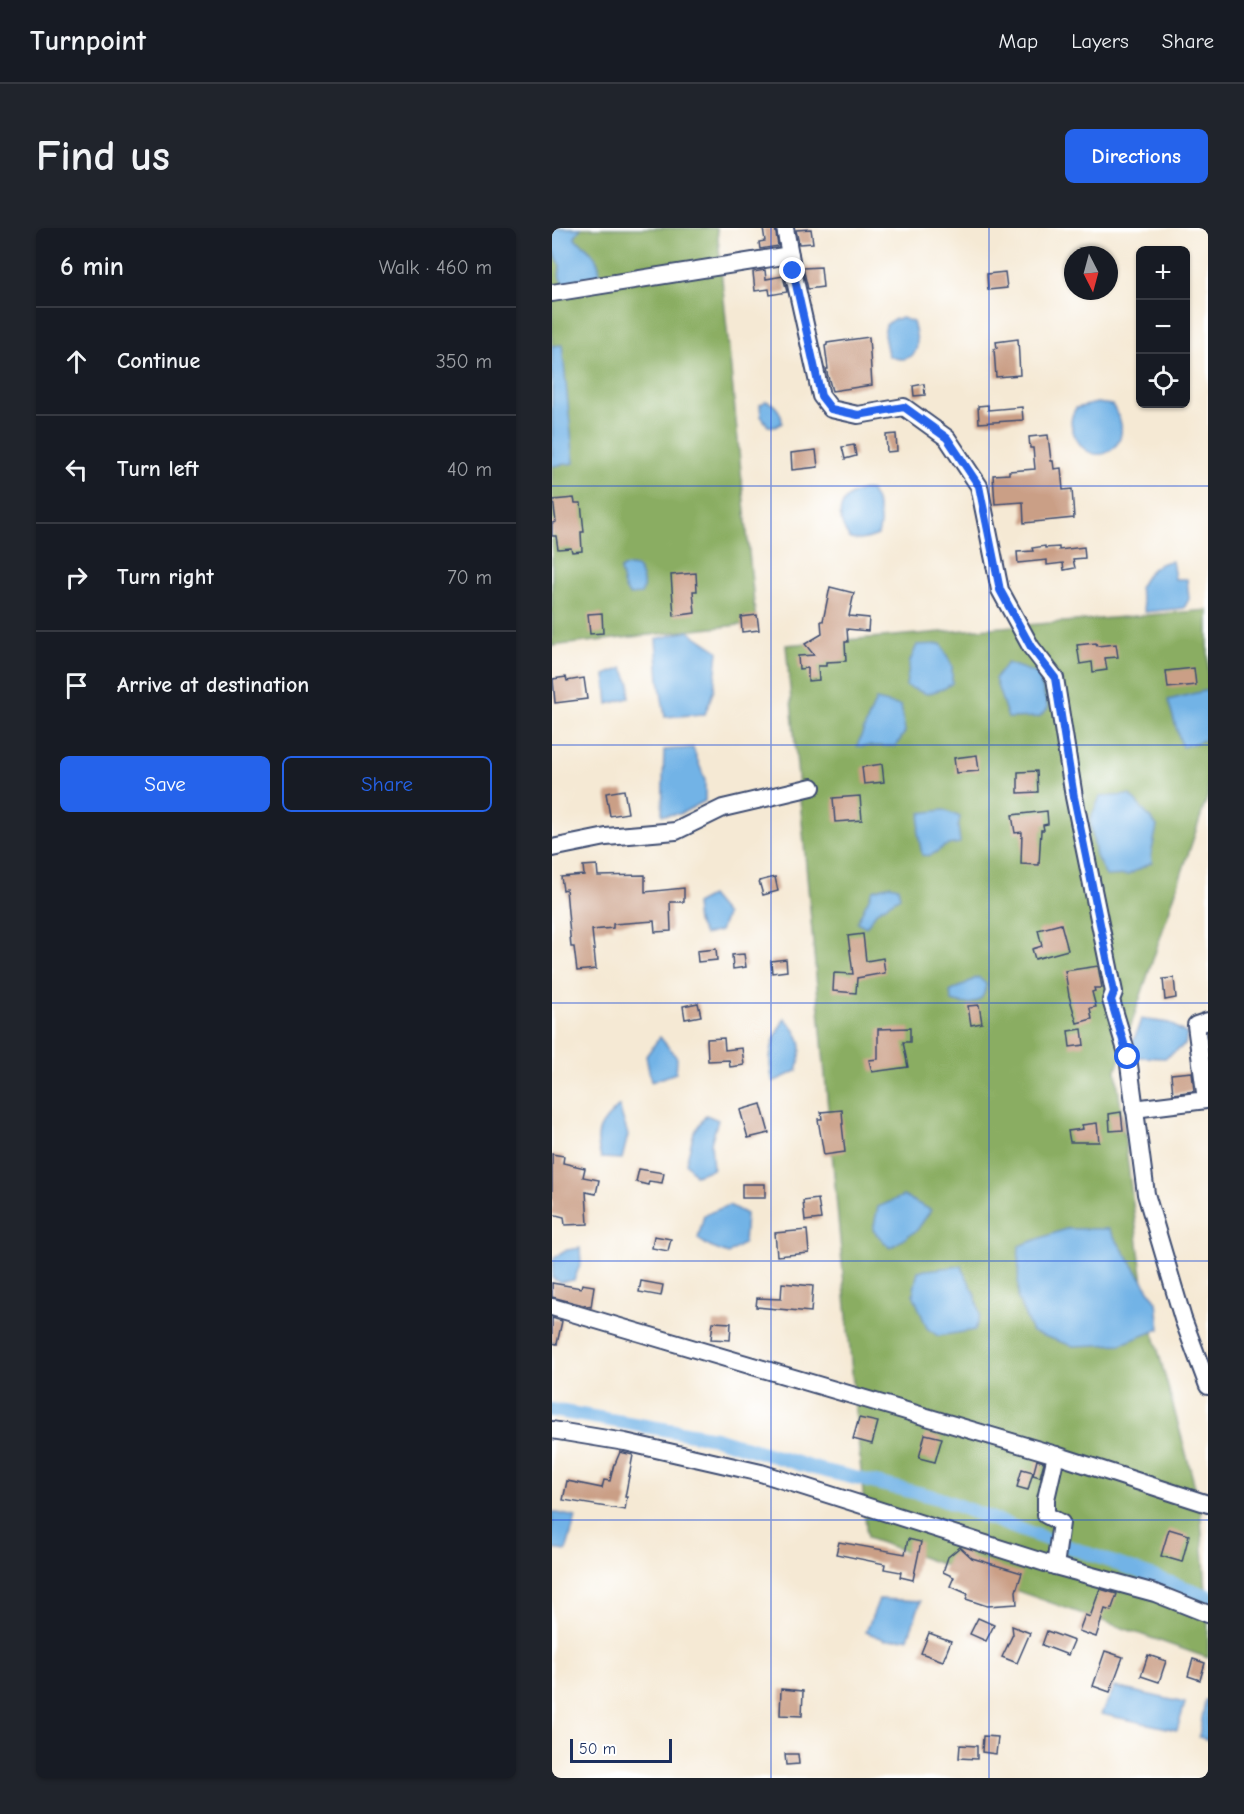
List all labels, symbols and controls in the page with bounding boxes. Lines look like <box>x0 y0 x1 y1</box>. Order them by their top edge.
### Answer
text: Turnpoint <box>30 25 146 57</box>
text: Map <box>999 29 1038 53</box>
text: Layers <box>1071 29 1129 53</box>
text: Share <box>1162 29 1214 53</box>
button: Directions <box>1065 129 1208 183</box>
text: Find us <box>36 132 170 181</box>
north arrow <box>1064 246 1118 300</box>
map controls <box>1136 246 1190 408</box>
button: + <box>1136 246 1190 300</box>
text: 6 min <box>60 252 124 282</box>
text: Walk · 460 m <box>379 256 492 279</box>
route end <box>779 257 805 283</box>
button: − <box>1136 300 1190 354</box>
icon: ahead <box>60 345 93 378</box>
text: Continue <box>117 348 200 374</box>
text: 350 m <box>436 350 492 373</box>
button: locate <box>1136 354 1190 408</box>
icon: left <box>60 453 93 486</box>
text: Turn left <box>117 456 199 482</box>
text: 40 m <box>447 458 492 481</box>
icon: right <box>60 561 93 594</box>
text: Turn right <box>117 564 214 590</box>
text: 70 m <box>447 566 492 589</box>
icon: arrive <box>60 669 93 702</box>
text: Arrive at destination <box>117 672 309 698</box>
button: Save <box>60 756 270 812</box>
button: Share <box>282 756 492 812</box>
route start <box>1114 1043 1140 1069</box>
scale bar <box>570 1736 672 1764</box>
text: 50 m <box>579 1740 616 1758</box>

